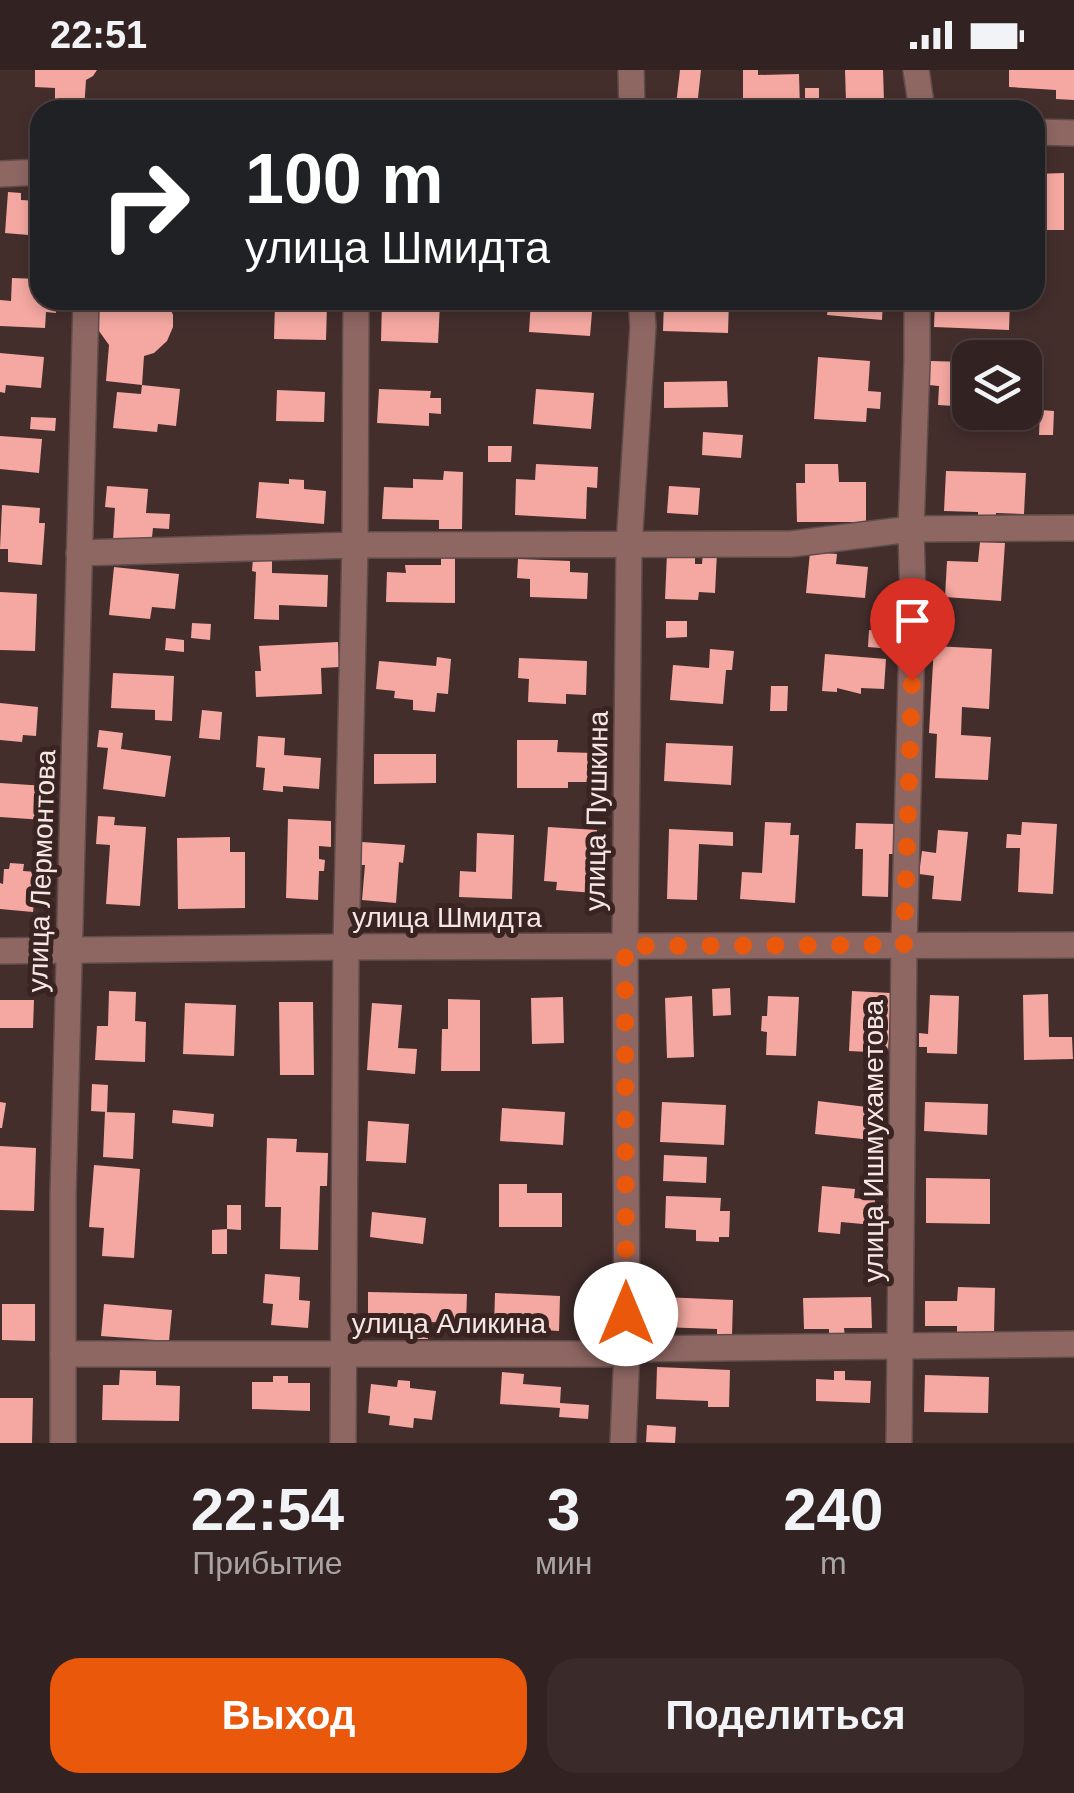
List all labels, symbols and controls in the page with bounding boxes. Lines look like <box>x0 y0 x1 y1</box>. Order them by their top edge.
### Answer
text: 22:51 <box>50 14 147 56</box>
icon: right <box>80 140 210 270</box>
text: 100 m <box>245 140 443 218</box>
text: улица Шмидта <box>245 222 550 273</box>
map controls <box>952 340 1042 430</box>
button: layers <box>952 340 1042 430</box>
pin <box>870 578 955 681</box>
icon: arrive <box>885 593 940 648</box>
street label: улица Пушкина <box>579 710 614 911</box>
street label: улица Лермонтова <box>22 749 61 993</box>
street label: улица Шмидта <box>352 902 542 933</box>
street label: улица Ишмухаметова <box>858 999 889 1282</box>
position arrow <box>574 1262 678 1366</box>
street label: улица Аликина <box>352 1308 547 1339</box>
text: 22:54 <box>191 1476 344 1543</box>
text: 3 <box>547 1476 580 1543</box>
text: 240 <box>783 1476 883 1543</box>
text: Прибытие <box>192 1545 343 1581</box>
text: мин <box>535 1545 592 1581</box>
text: m <box>820 1545 847 1581</box>
button: Выход <box>50 1658 527 1773</box>
button: Поделиться <box>547 1658 1024 1773</box>

